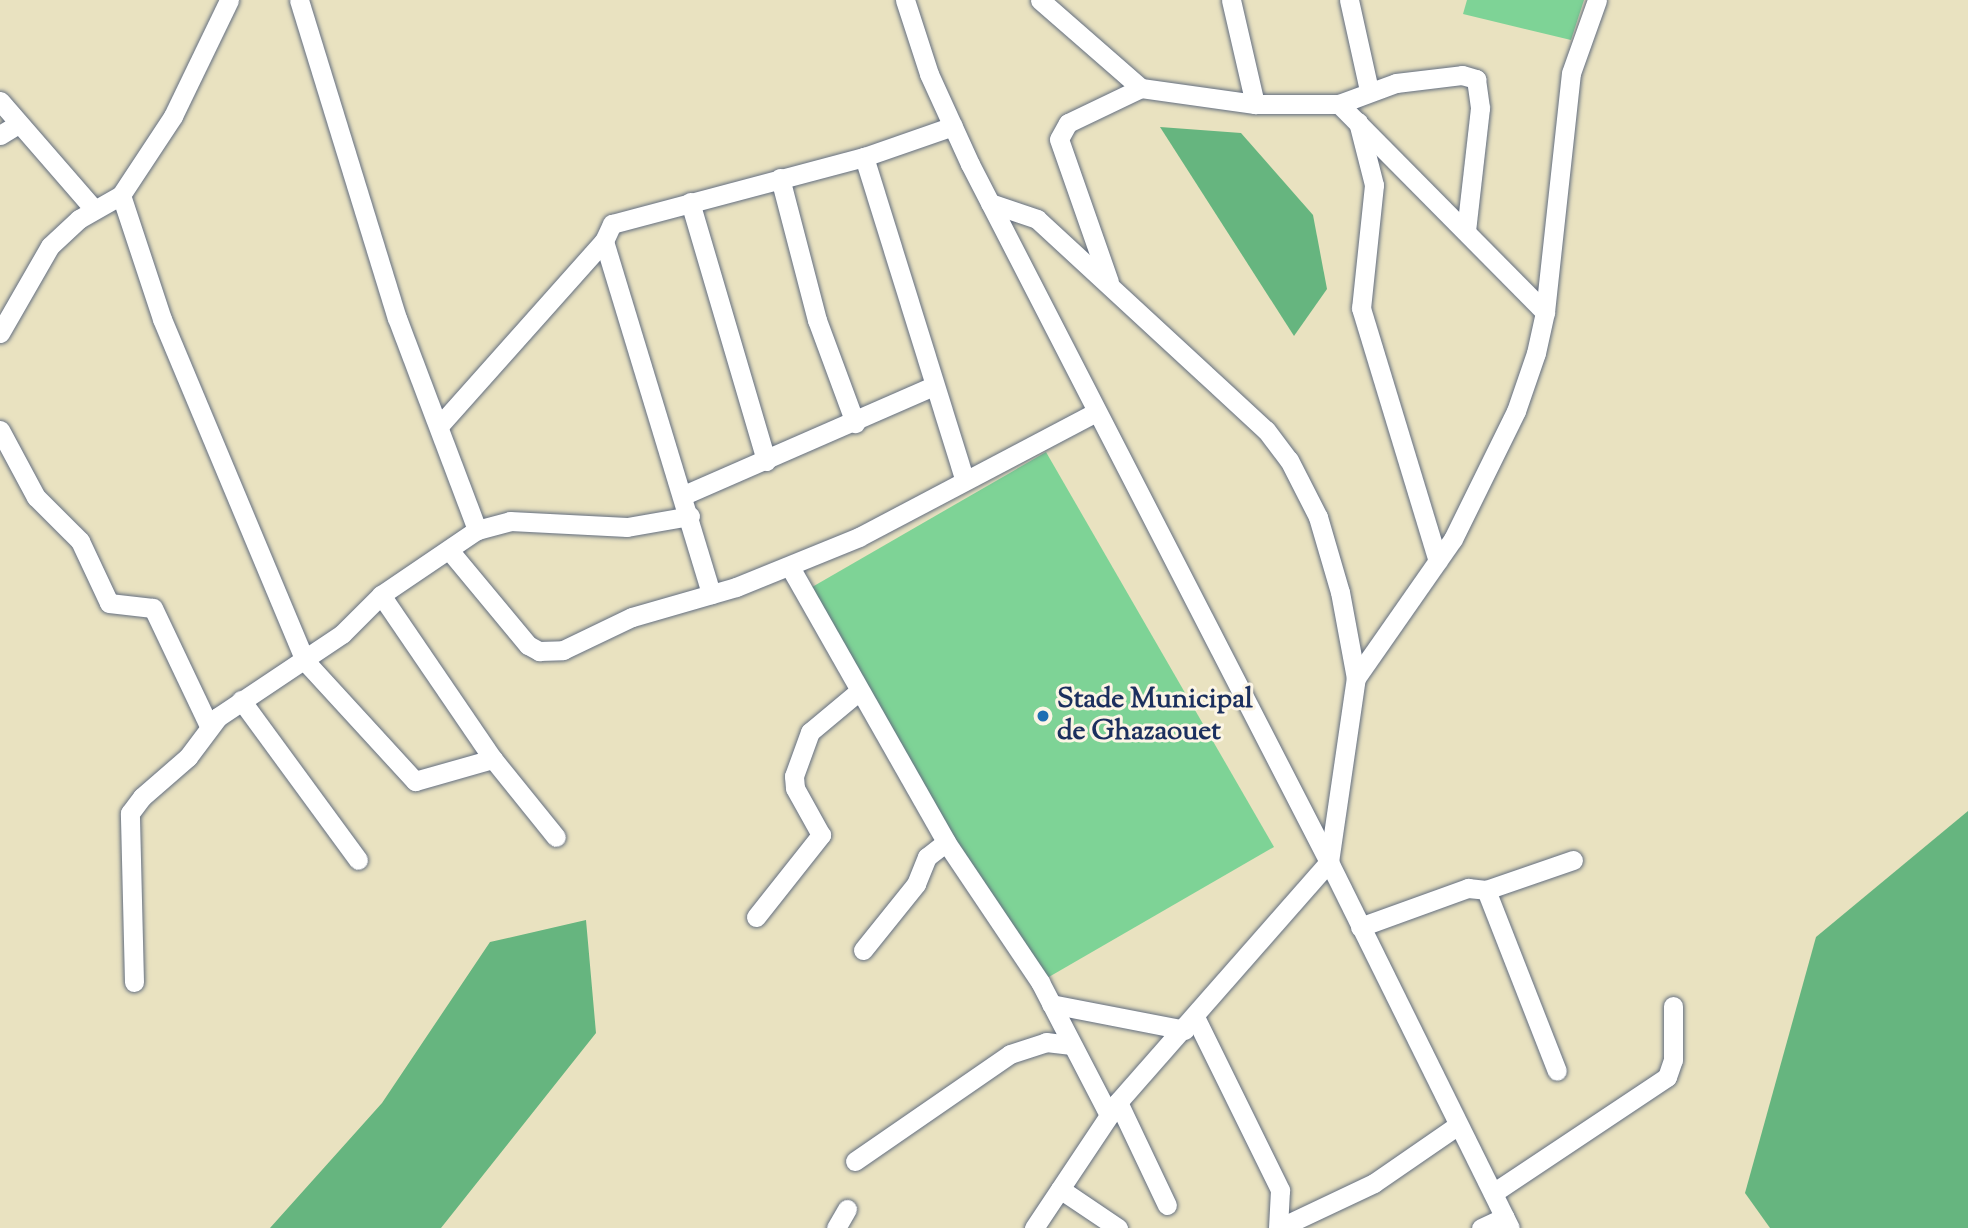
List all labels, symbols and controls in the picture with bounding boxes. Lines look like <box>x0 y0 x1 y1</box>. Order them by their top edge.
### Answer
place label: Stade Municipal de Ghazaouet <box>1057 683 1253 749</box>
marker: Stade Municipal de Ghazaouet <box>1035 708 1051 724</box>

